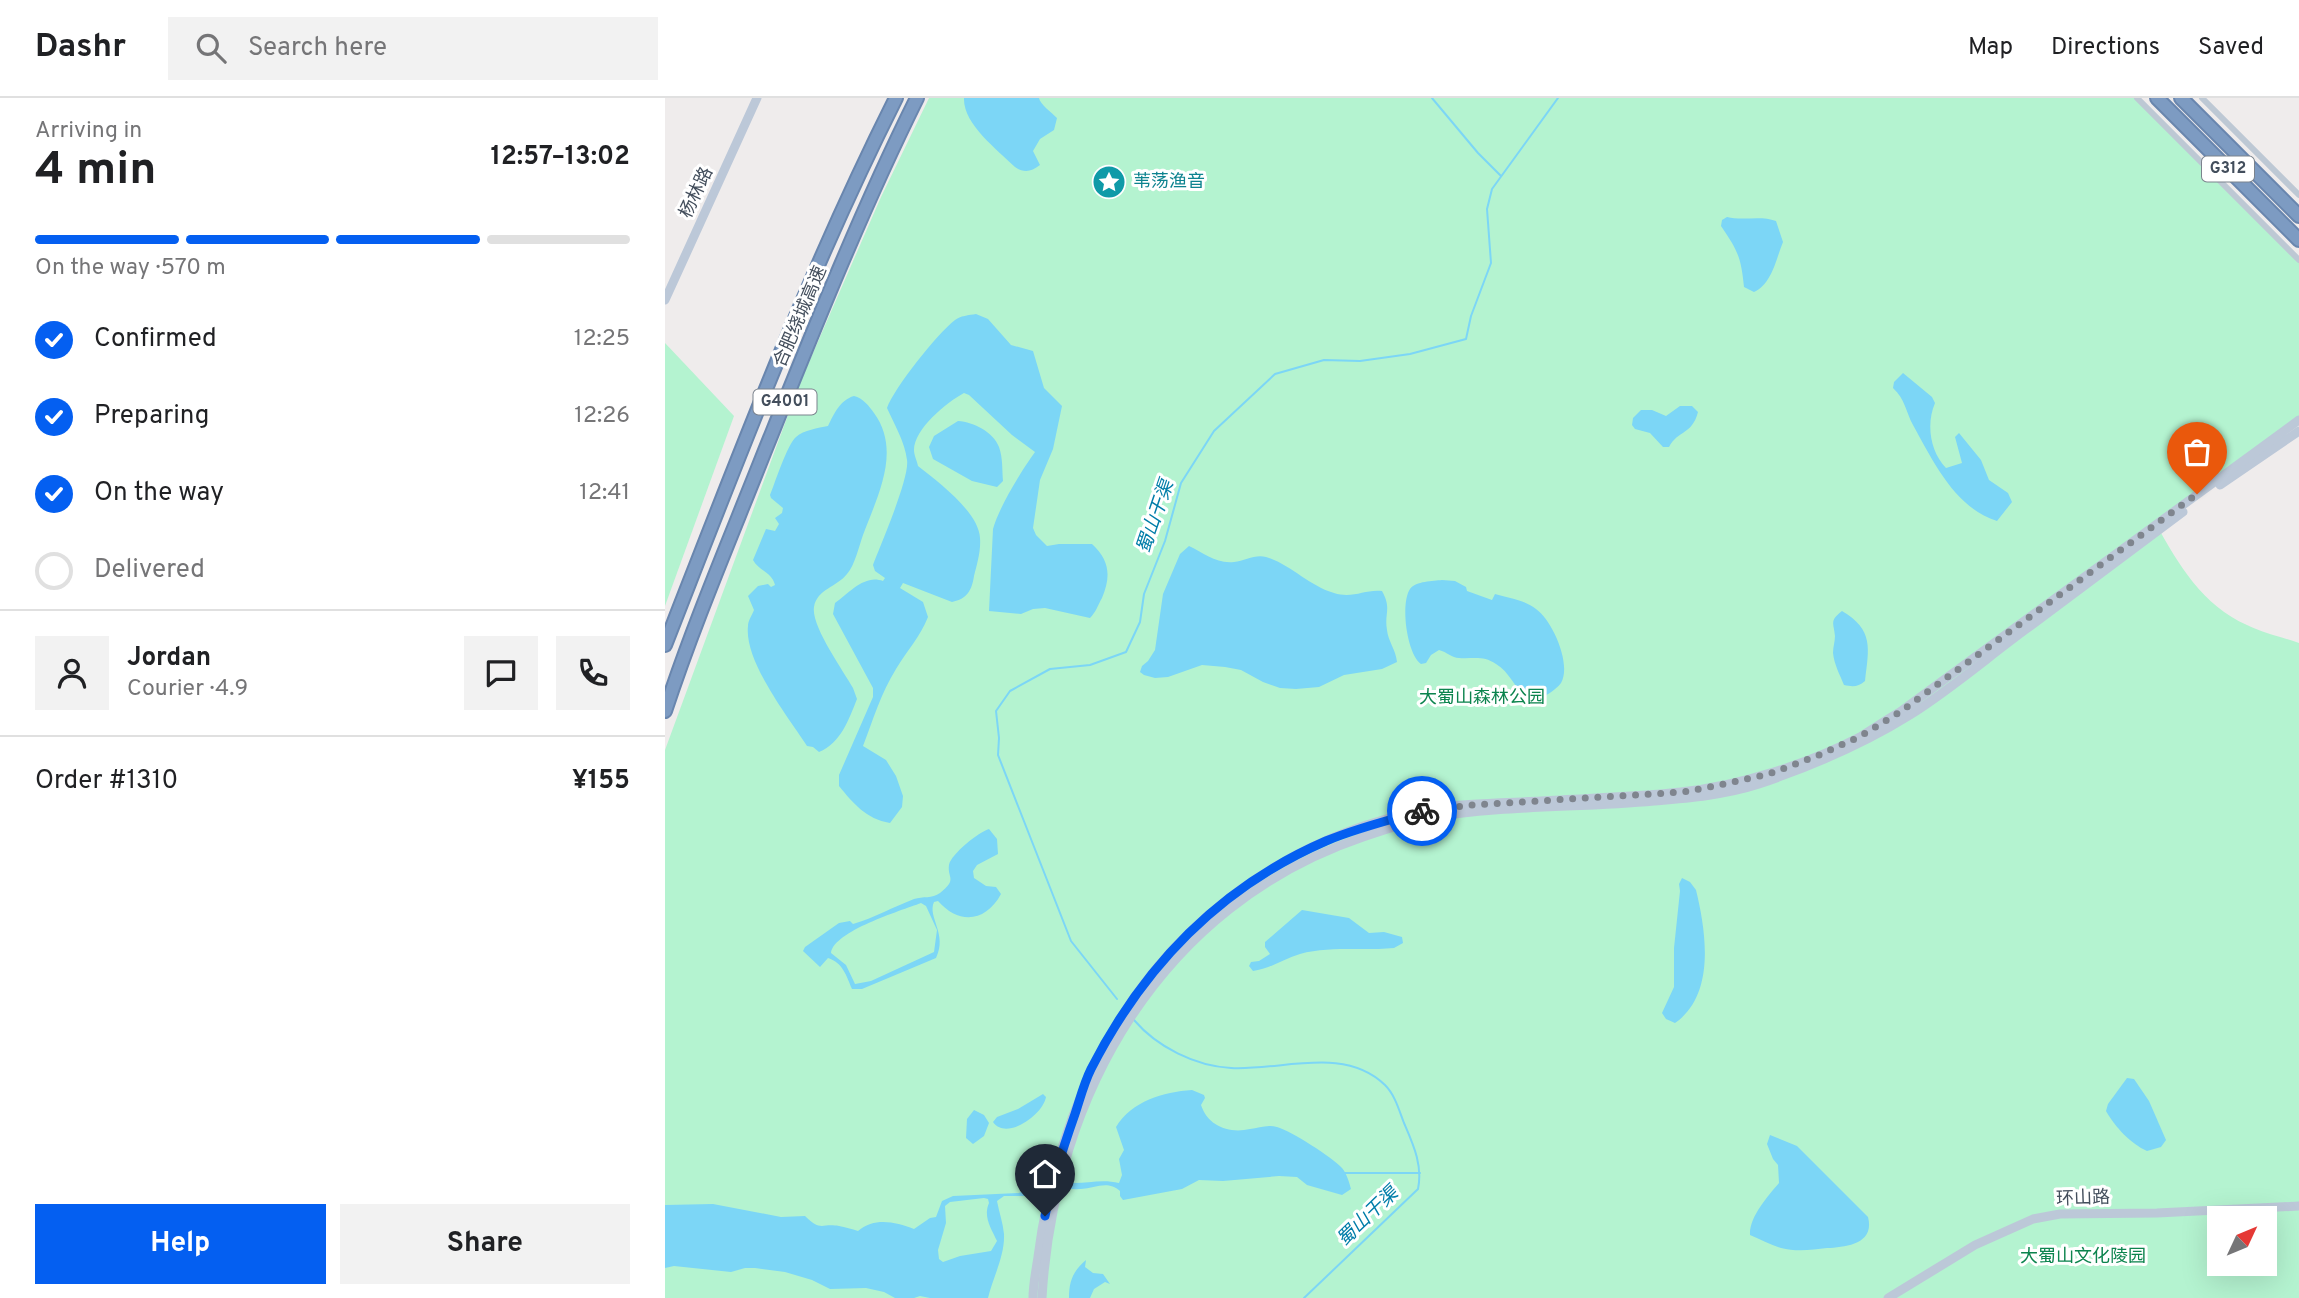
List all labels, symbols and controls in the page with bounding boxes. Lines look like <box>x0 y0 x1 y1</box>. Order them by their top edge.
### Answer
search box <box>168 17 658 80</box>
text: Dashr <box>35 27 126 69</box>
icon: search <box>192 29 230 67</box>
text: Search here <box>248 32 387 65</box>
text: Map <box>1968 33 2013 63</box>
text: Directions <box>2051 33 2160 63</box>
text: Saved <box>2198 33 2264 63</box>
text: Arriving in <box>35 117 142 146</box>
text: 12:57–13:02 <box>491 141 630 174</box>
text: 4 min <box>35 142 157 201</box>
road number: G312 <box>2202 156 2254 181</box>
place icon: 苇荡渔音 <box>1090 163 1128 201</box>
street label: 杨林路 <box>675 164 719 222</box>
place label: 苇荡渔音 <box>1133 171 1205 194</box>
text: On the way · 570 m <box>35 254 226 283</box>
street label: 合肥绕城高速 <box>769 263 833 371</box>
icon: check <box>35 321 73 359</box>
text: Confirmed <box>94 323 217 356</box>
text: 12:25 <box>574 325 630 354</box>
road number: G4001 <box>753 390 817 414</box>
icon: check <box>35 398 73 436</box>
text: Preparing <box>94 400 209 433</box>
text: 12:26 <box>574 402 630 431</box>
pin <box>2167 422 2227 494</box>
icon: bag <box>2178 433 2216 471</box>
water label: 蜀山干渠 <box>1132 474 1181 557</box>
icon: check <box>35 475 73 513</box>
text: On the way <box>94 477 224 510</box>
text: 12:41 <box>579 479 630 508</box>
text: Delivered <box>94 554 205 587</box>
button: person <box>35 636 109 710</box>
button: chat <box>464 636 538 710</box>
button: phone <box>556 636 630 710</box>
text: Jordan <box>127 642 211 675</box>
text: Courier · 4.9 <box>127 675 248 704</box>
park label: 大蜀山森林公园 <box>1419 687 1545 710</box>
text: Order #1310 <box>35 765 178 798</box>
text: ¥155 <box>572 765 630 798</box>
courier <box>1387 776 1457 846</box>
icon: bike <box>1403 792 1441 830</box>
pin <box>1015 1144 1075 1216</box>
icon: home <box>1026 1155 1064 1193</box>
water label: 蜀山干渠 <box>1332 1180 1406 1252</box>
street label: 环山路 <box>2056 1187 2110 1211</box>
button: Help <box>35 1204 326 1284</box>
button: Share <box>340 1204 630 1284</box>
north arrow <box>2207 1206 2277 1276</box>
map controls <box>2207 1206 2277 1276</box>
park label: 大蜀山文化陵园 <box>2020 1246 2146 1269</box>

